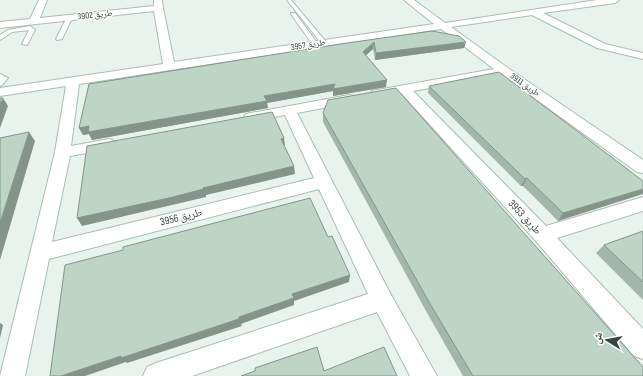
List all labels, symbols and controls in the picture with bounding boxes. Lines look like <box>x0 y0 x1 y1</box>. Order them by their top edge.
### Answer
street label: طريق 3902 <box>77 8 113 22</box>
street label: طريق 3957 <box>290 37 326 53</box>
street label: طريق 3911 <box>508 71 542 99</box>
street label: طريق 3953 <box>506 197 544 237</box>
street label: طريق 3956 <box>159 205 203 229</box>
north arrow <box>587 320 627 360</box>
text: ش <box>590 331 606 345</box>

